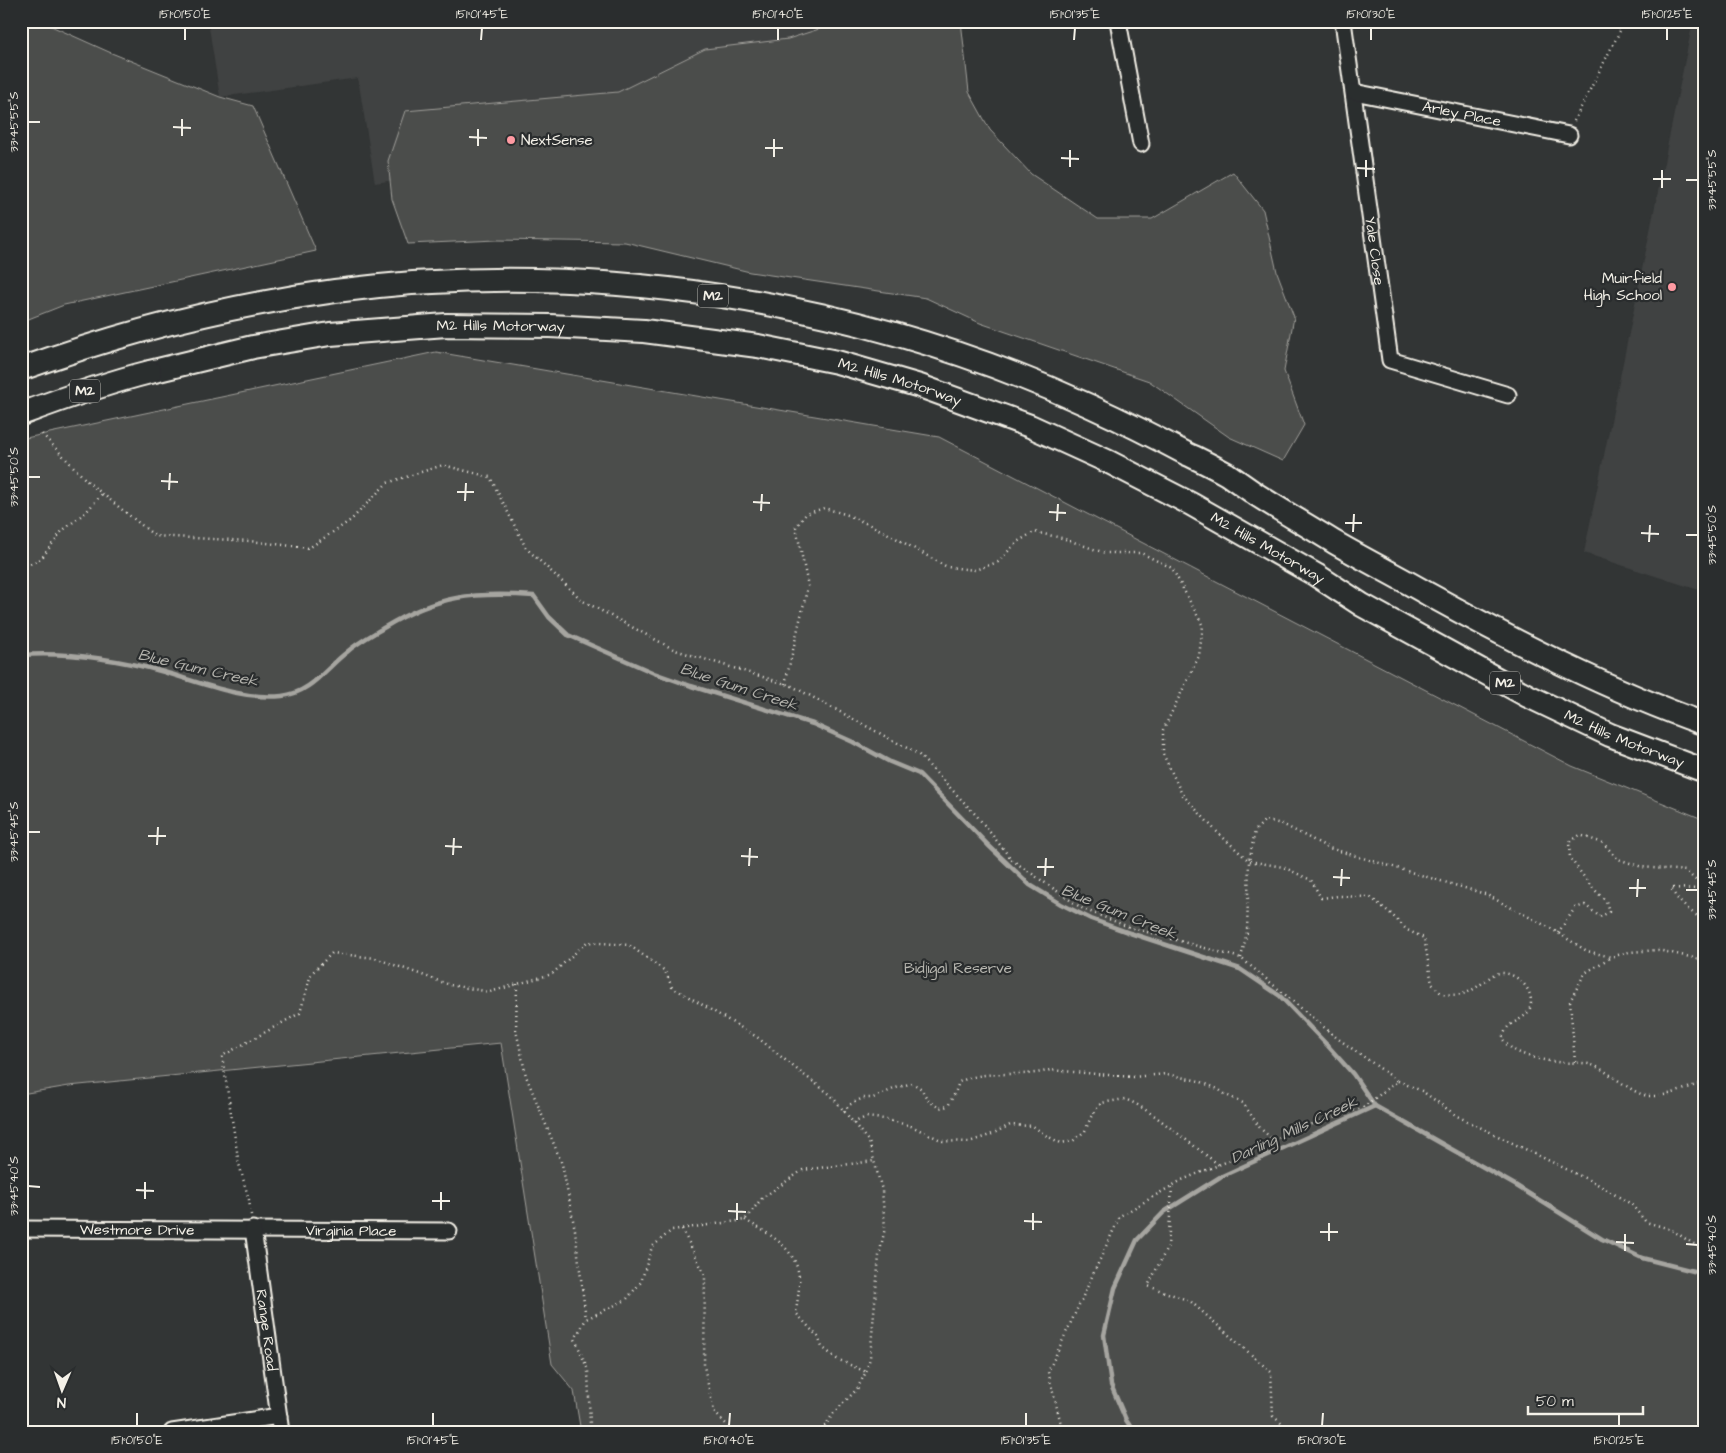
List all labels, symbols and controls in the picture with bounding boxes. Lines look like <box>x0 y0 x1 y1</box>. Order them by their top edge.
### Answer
text: 151°01'50"E <box>159 6 211 23</box>
text: 151°01'45"E <box>456 6 508 23</box>
text: 151°01'40"E <box>753 6 803 23</box>
text: 151°01'35"E <box>1050 6 1100 23</box>
text: 151°01'30"E <box>1347 6 1395 23</box>
text: 151°01'25"E <box>1642 6 1692 23</box>
text: 33°45'55"S <box>6 91 23 153</box>
street label: Arley Place <box>1421 95 1503 132</box>
place label: NextSense <box>521 130 593 151</box>
marker: NextSense <box>505 134 517 146</box>
text: 33°45'55"S <box>1704 149 1721 211</box>
street label: Yale Close <box>1360 215 1390 287</box>
place label: Muirfield High School <box>1584 268 1662 307</box>
marker: Muirfield High School <box>1666 281 1678 293</box>
road number: M2 <box>698 284 728 308</box>
street label: M2 Hills Motorway <box>436 314 565 338</box>
street label: M2 Hills Motorway <box>836 352 965 412</box>
road number: M2 <box>70 380 100 402</box>
text: 33°45'50"S <box>6 447 23 507</box>
text: 33°45'50"S <box>1704 505 1721 565</box>
street label: M2 Hills Motorway <box>1207 507 1329 589</box>
water label: Blue Gum Creek <box>136 644 261 693</box>
water label: Blue Gum Creek <box>677 658 802 717</box>
road number: M2 <box>1490 671 1520 694</box>
street label: M2 Hills Motorway <box>1561 704 1687 774</box>
text: 33°45'45"S <box>6 801 23 862</box>
text: 33°45'45"S <box>1704 859 1721 920</box>
water label: Blue Gum Creek <box>1058 879 1181 946</box>
park label: Bidjigal Reserve <box>904 958 1012 980</box>
water label: Darling Mills Creek <box>1227 1091 1362 1170</box>
text: 33°45'40"S <box>6 1156 23 1216</box>
text: 33°45'40"S <box>1704 1215 1721 1275</box>
street label: Westmore Drive <box>80 1219 194 1240</box>
street label: Virginia Place <box>306 1220 396 1242</box>
street label: Range Road <box>251 1288 283 1372</box>
north arrow <box>38 1366 88 1416</box>
scale bar <box>1528 1383 1644 1415</box>
text: 50 m <box>1536 1391 1574 1412</box>
text: N <box>57 1392 66 1412</box>
text: 151°01'50"E <box>111 1432 163 1449</box>
text: 151°01'45"E <box>407 1432 459 1449</box>
text: 151°01'40"E <box>704 1432 754 1449</box>
text: 151°01'35"E <box>1001 1432 1051 1449</box>
text: 151°01'30"E <box>1298 1432 1346 1449</box>
text: 151°01'25"E <box>1594 1432 1644 1449</box>

